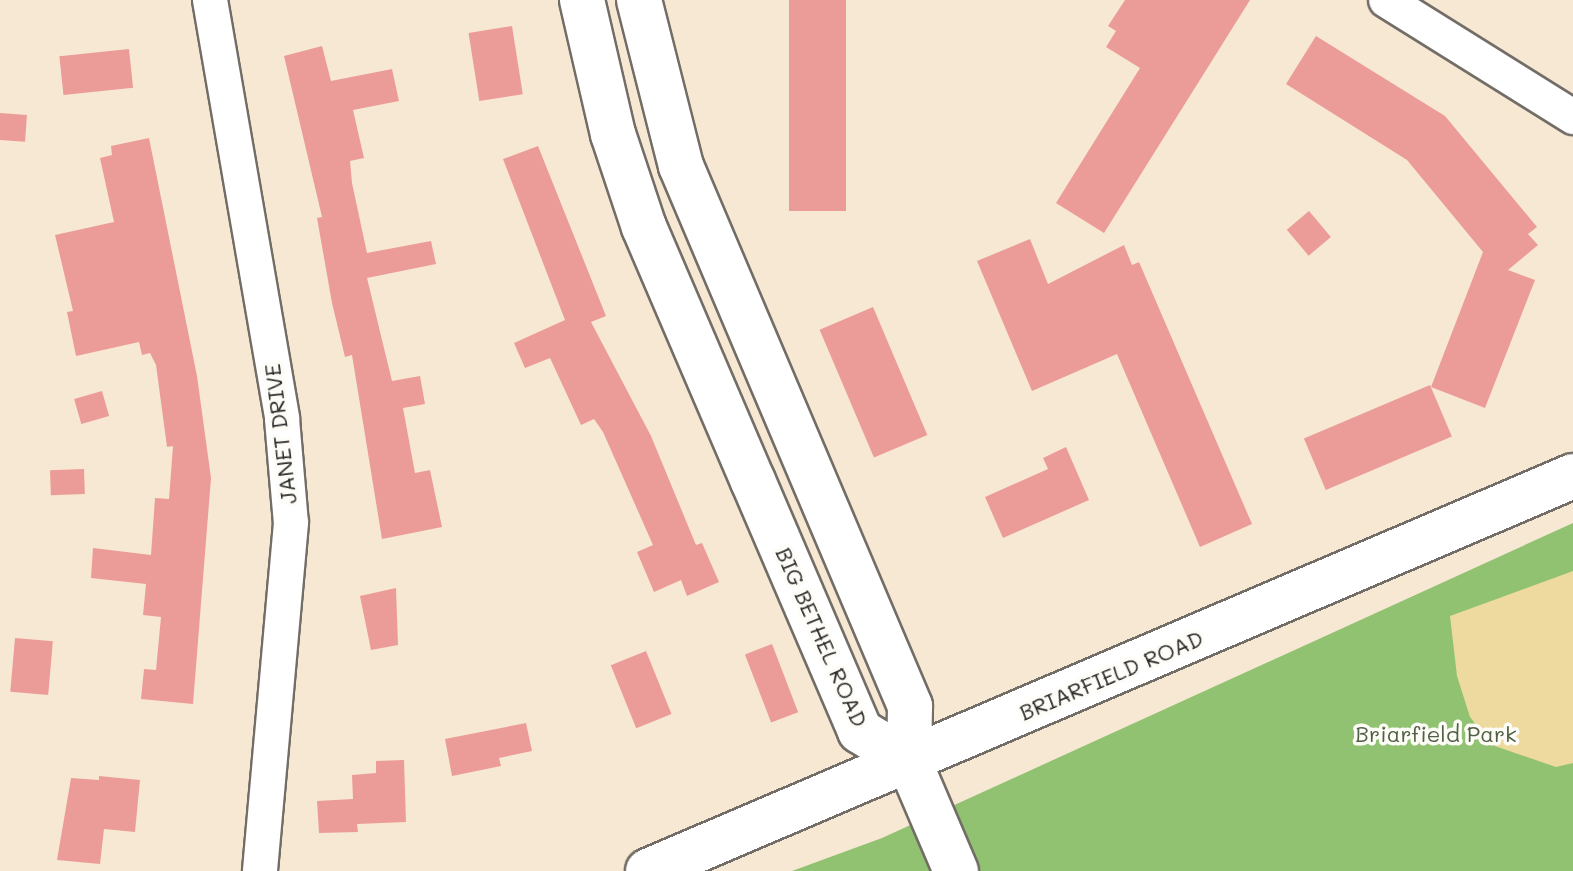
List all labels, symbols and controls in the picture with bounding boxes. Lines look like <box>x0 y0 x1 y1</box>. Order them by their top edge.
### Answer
street label: JANET DRIVE <box>258 362 302 506</box>
street label: BIG BETHEL ROAD <box>771 543 873 731</box>
street label: BRIARFIELD ROAD <box>1015 624 1207 726</box>
park label: Briarfield Park <box>1355 721 1517 747</box>

